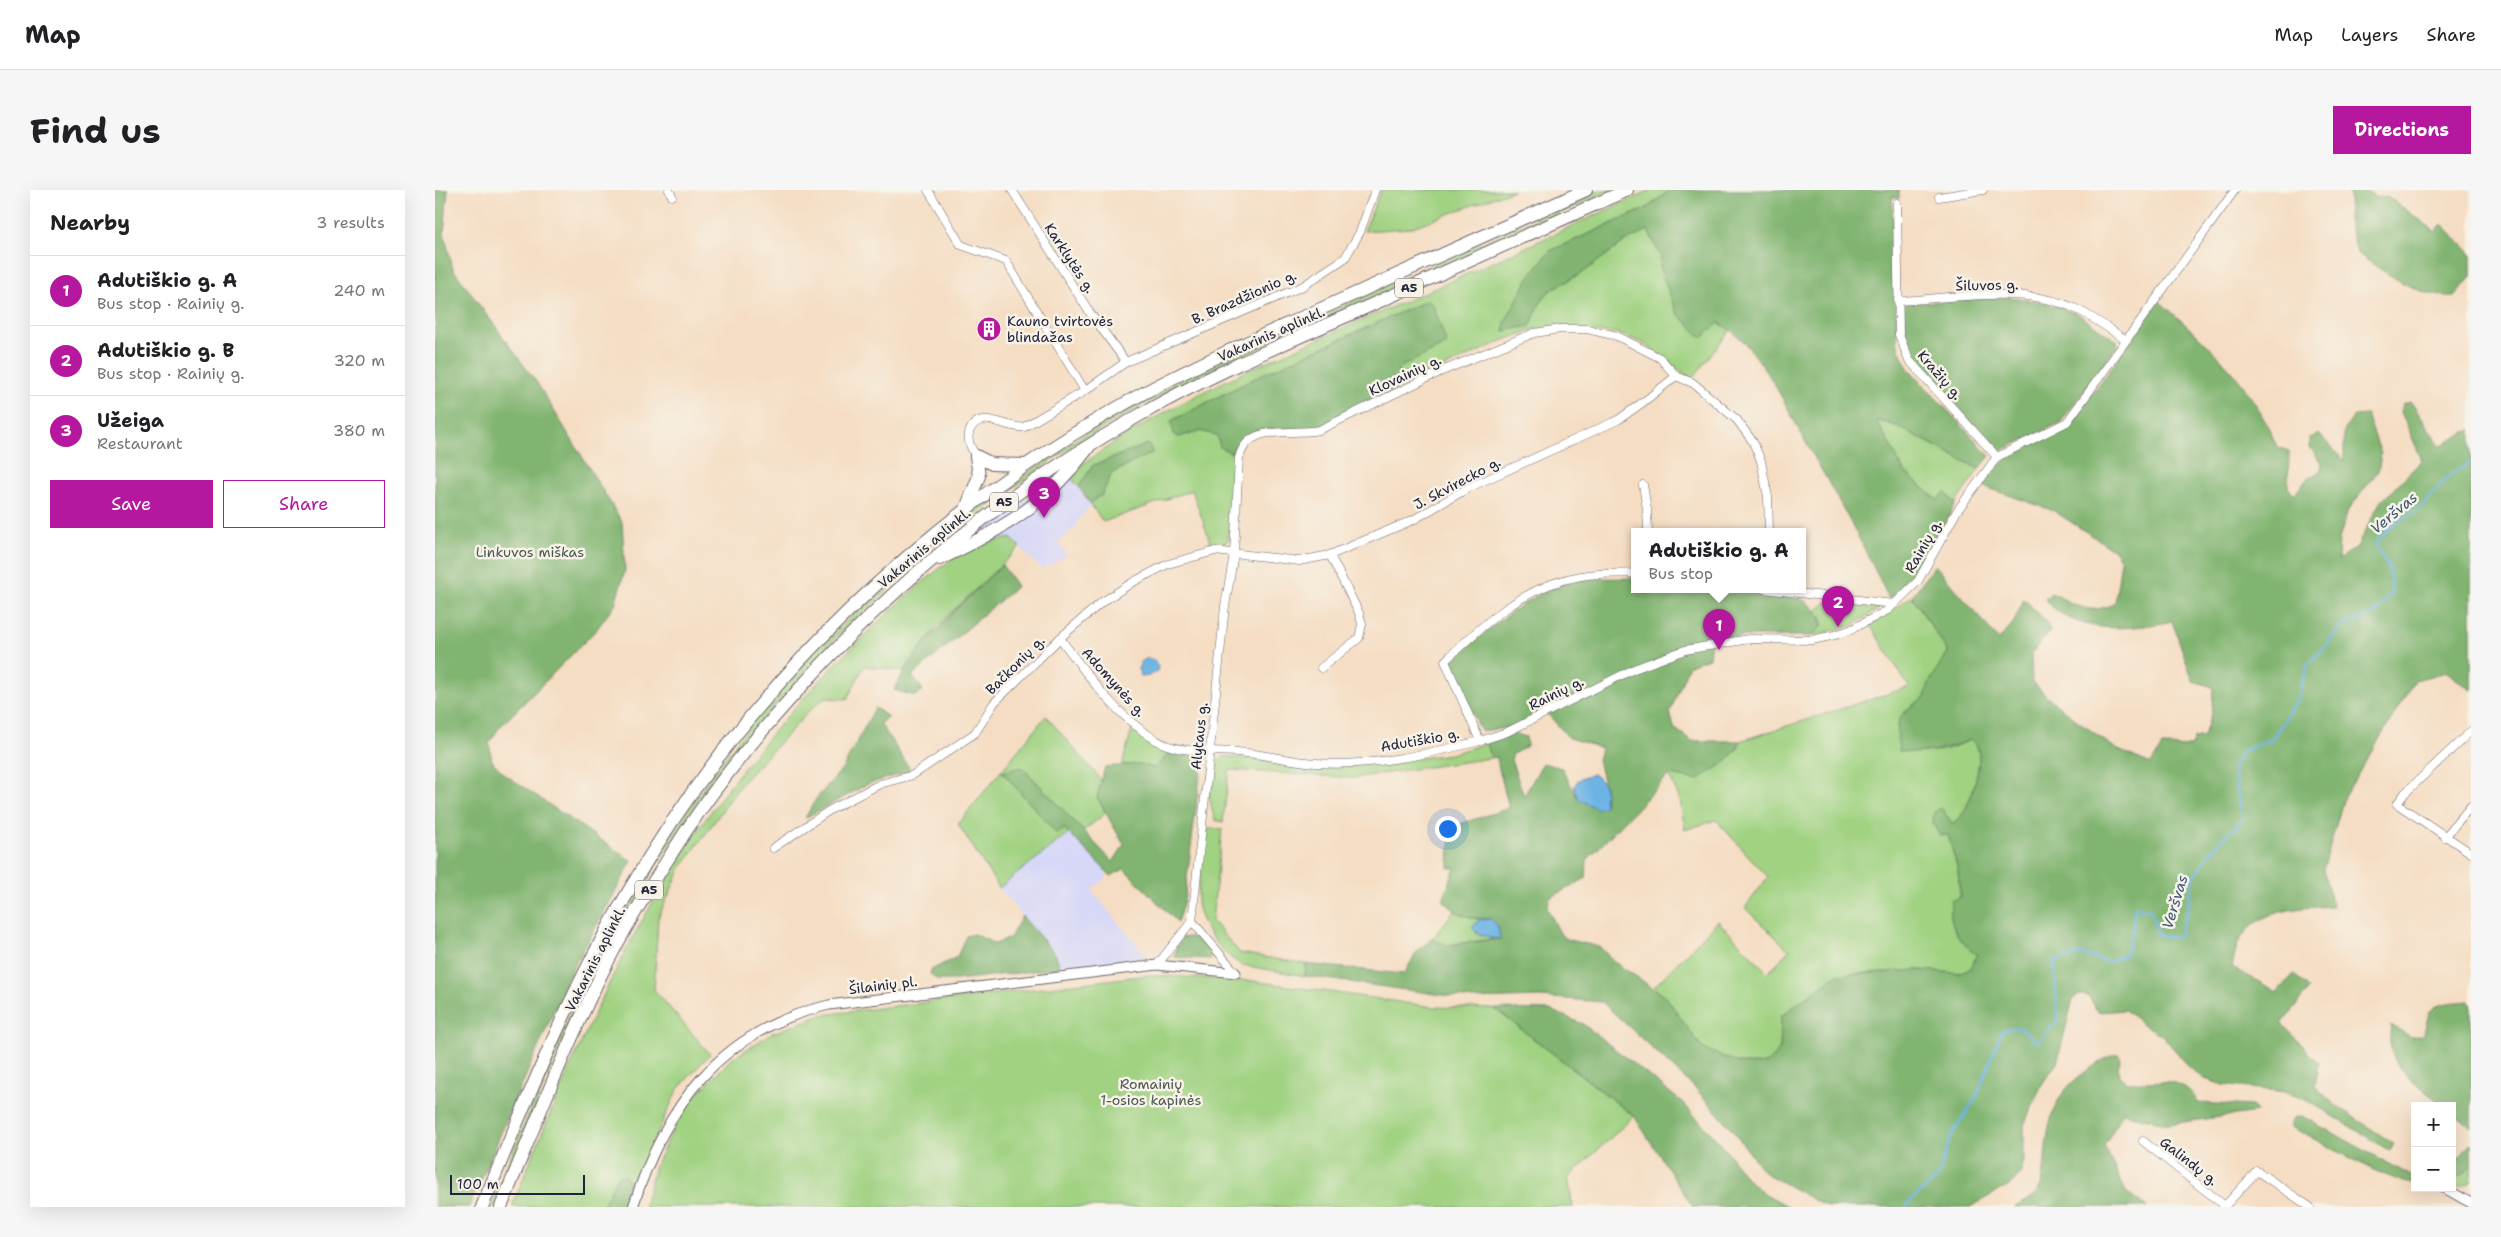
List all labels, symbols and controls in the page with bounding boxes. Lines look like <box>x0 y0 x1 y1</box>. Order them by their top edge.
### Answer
text: Map <box>25 19 81 51</box>
text: Map <box>2275 23 2313 47</box>
text: Layers <box>2341 23 2398 47</box>
text: Share <box>2426 23 2476 47</box>
button: Directions <box>2333 106 2471 154</box>
text: Find us <box>30 107 161 154</box>
text: Nearby <box>50 209 130 237</box>
text: 3 results <box>316 212 385 233</box>
street label: Karklytės g. <box>1041 220 1099 296</box>
street label: B. Brazdžionio g. <box>1189 266 1299 328</box>
text: Adutiškio g. A <box>97 268 237 293</box>
street label: Šiluvos g. <box>1955 275 2019 295</box>
road number: A5 <box>1395 279 1423 298</box>
text: 1 <box>62 280 70 301</box>
text: 240 m <box>333 280 385 301</box>
text: Bus stop · Rainių g. <box>97 293 244 314</box>
street label: Vakarinis aplinkl. <box>1215 302 1327 366</box>
place label: Kauno tvirtovės blindažas <box>1007 312 1113 346</box>
building icon: Kauno tvirtovės blindažas <box>976 316 1002 342</box>
text: Adutiškio g. B <box>97 338 234 363</box>
street label: Kražių g. <box>1914 347 1966 403</box>
text: 2 <box>60 350 72 371</box>
text: 320 m <box>334 350 385 371</box>
street label: Klovainių g. <box>1366 350 1444 400</box>
text: Bus stop · Rainių g. <box>97 363 244 384</box>
text: Užeiga <box>97 408 164 433</box>
text: 3 <box>60 420 72 441</box>
text: 380 m <box>333 420 385 441</box>
text: Restaurant <box>97 433 183 454</box>
street label: J. Skvirecko g. <box>1410 453 1504 513</box>
pin: 3 <box>1028 477 1060 518</box>
button: Save <box>50 480 213 528</box>
button: Share <box>223 480 385 528</box>
water label: Veršvas <box>2366 487 2422 539</box>
road number: A5 <box>990 492 1018 512</box>
street label: Vakarinis aplinkl. <box>874 504 974 592</box>
street label: Rainių g. <box>1900 516 1946 576</box>
popup <box>1631 528 1806 593</box>
text: Adutiškio g. A <box>1648 538 1789 563</box>
park label: Linkuvos miškas <box>476 543 584 561</box>
text: Bus stop <box>1648 563 1713 584</box>
pin: 2 <box>1822 586 1854 627</box>
pin: 1 <box>1703 609 1735 650</box>
street label: Bačkonių g. <box>982 632 1048 698</box>
street label: Adomynės g. <box>1078 644 1150 720</box>
street label: Rainių g. <box>1526 672 1586 714</box>
street label: Alytaus g. <box>1187 701 1211 771</box>
street label: Adutiškio g. <box>1379 724 1461 756</box>
your location <box>1435 816 1461 842</box>
water label: Veršvas <box>2157 872 2193 932</box>
road number: A5 <box>635 880 663 900</box>
street label: Vakarinis aplinkl. <box>561 904 629 1014</box>
street label: Šilainių pl. <box>848 972 918 998</box>
park label: Romainių 1-osios kapinės <box>1101 1075 1202 1109</box>
map controls <box>2411 1102 2456 1192</box>
button: + <box>2411 1102 2456 1147</box>
street label: Galindų g. <box>2156 1133 2222 1189</box>
button: − <box>2411 1147 2456 1192</box>
scale bar <box>450 1172 585 1195</box>
text: 100 m <box>457 1175 499 1193</box>

